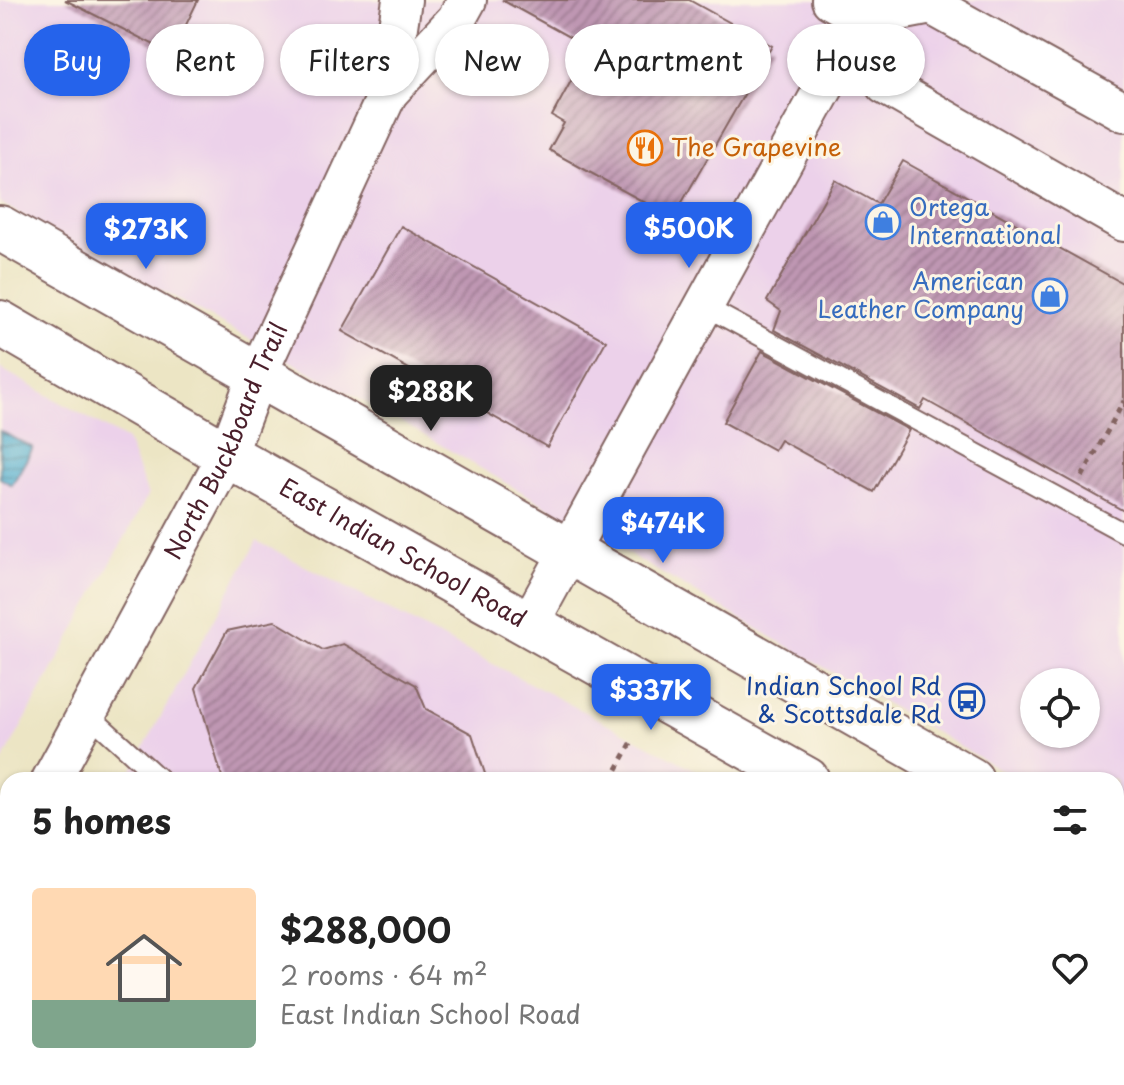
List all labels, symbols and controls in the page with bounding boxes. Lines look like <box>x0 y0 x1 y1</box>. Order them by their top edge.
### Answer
chip: Buy <box>24 24 130 96</box>
chip: Rent <box>146 24 264 96</box>
chip: Filters <box>280 24 419 96</box>
chip: New <box>435 24 549 96</box>
chip: Apartment <box>565 24 771 96</box>
chip: House <box>787 24 925 96</box>
place label: The Grapevine <box>671 128 841 164</box>
restaurant icon: The Grapevine <box>626 129 664 167</box>
place label: Ortega International <box>909 188 1062 252</box>
pin: $500K <box>633 202 745 270</box>
pin: $273K <box>90 203 202 271</box>
shop icon: Ortega International <box>864 203 902 241</box>
text: $500K <box>644 208 734 247</box>
text: $273K <box>104 209 188 248</box>
place label: American Leather Company <box>817 262 1024 326</box>
shop icon: American Leather Company <box>1031 277 1069 315</box>
street label: North Buckboard Trail <box>154 316 295 565</box>
pin: $288K <box>375 365 487 433</box>
text: $288K <box>388 371 474 410</box>
street label: East Indian School Road <box>274 468 534 635</box>
pin: $474K <box>607 497 719 565</box>
text: $474K <box>621 503 705 542</box>
pin: $337K <box>595 664 707 732</box>
place label: Indian School Rd & Scottsdale Rd <box>746 667 941 731</box>
map controls <box>1020 668 1100 748</box>
button: locate <box>1020 668 1100 748</box>
text: $337K <box>610 670 692 709</box>
bus stop icon: Indian School Rd & Scottsdale Rd <box>948 682 986 720</box>
text: 5 homes <box>32 794 171 846</box>
icon: filters <box>1048 798 1092 842</box>
text: $288,000 <box>280 903 451 955</box>
icon: home <box>96 920 192 1016</box>
icon: heart <box>1048 946 1092 990</box>
text: 2 rooms · 64 m² <box>280 955 488 994</box>
text: East Indian School Road <box>280 994 581 1033</box>

